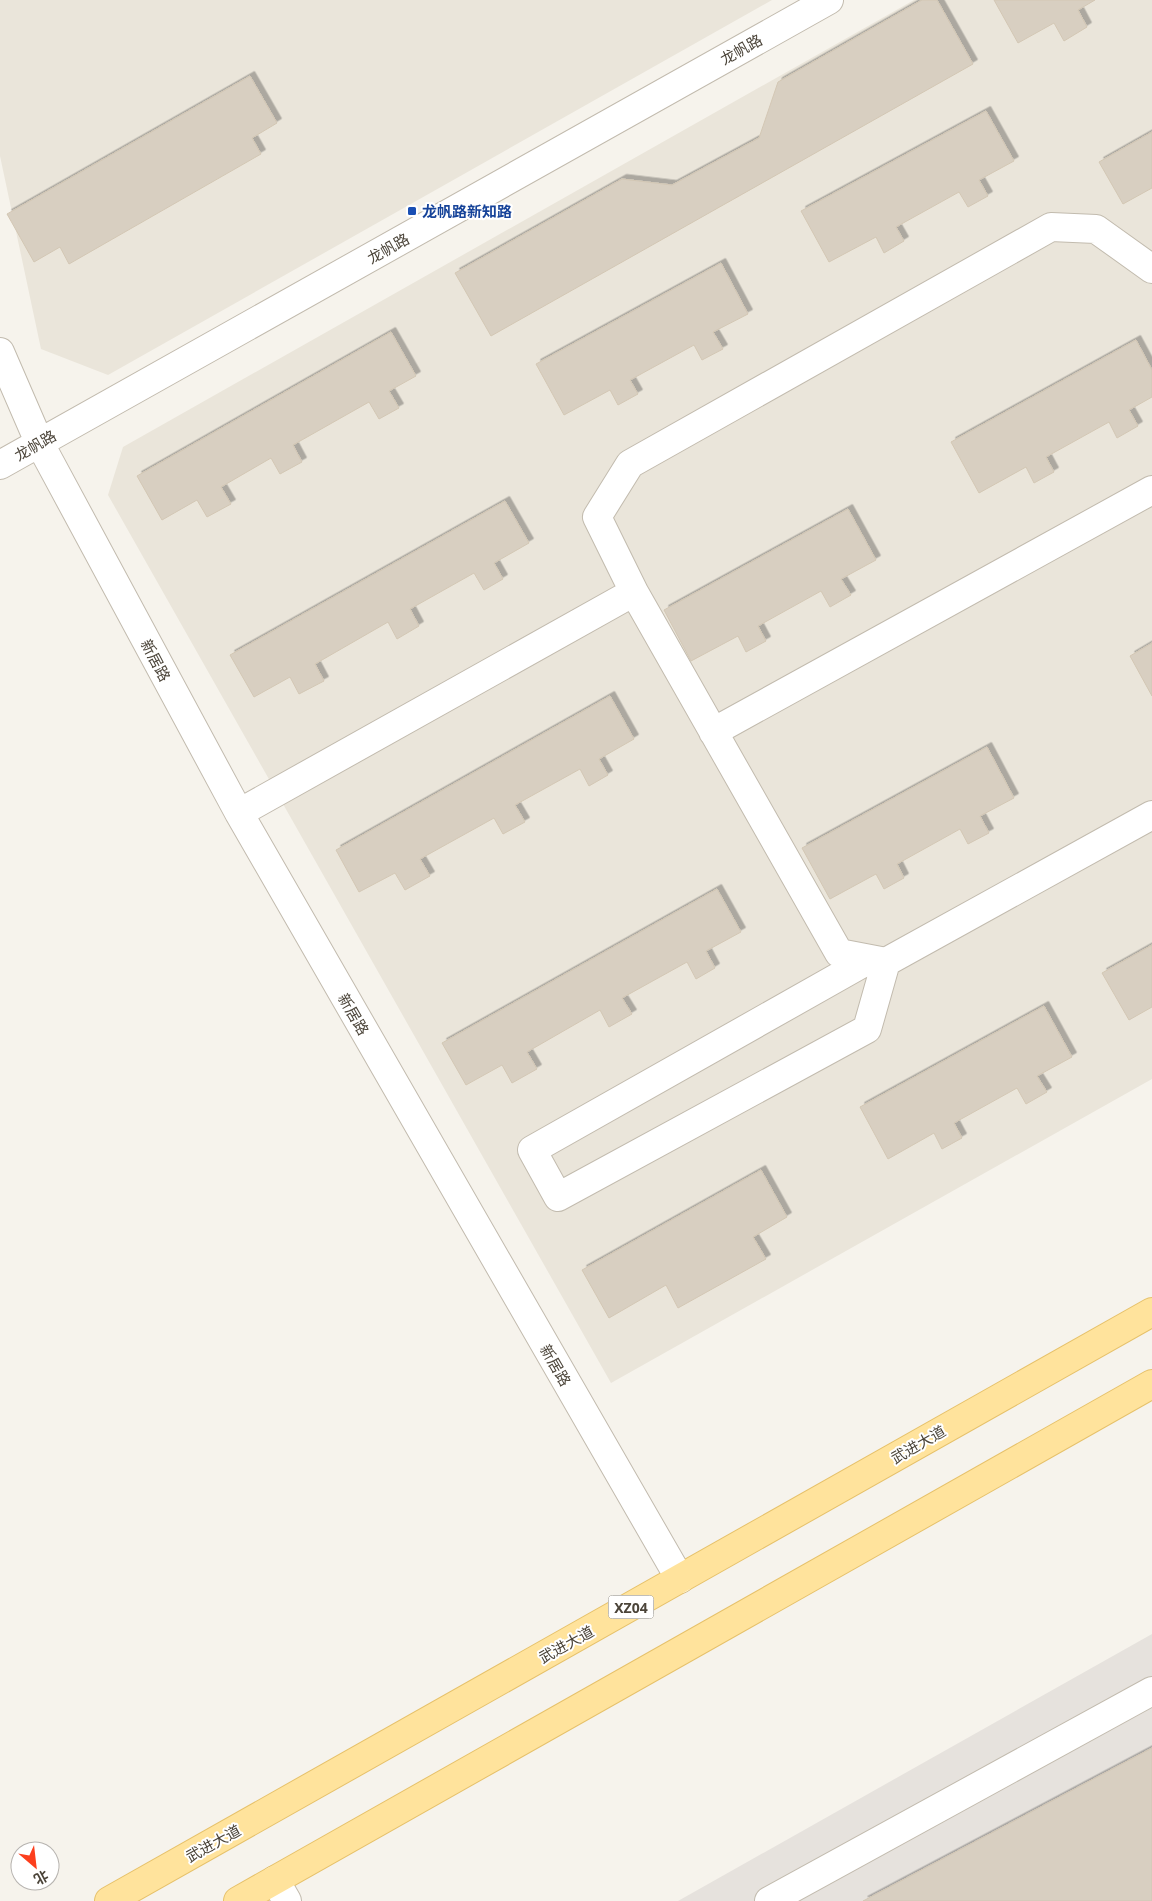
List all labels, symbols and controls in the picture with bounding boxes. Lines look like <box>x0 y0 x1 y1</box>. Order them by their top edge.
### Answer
street label: 龙帆路 <box>716 29 766 69</box>
place label: 龙帆路新知路 <box>422 201 512 221</box>
marker: 龙帆路新知路 <box>406 205 418 217</box>
street label: 龙帆路 <box>363 228 413 268</box>
street label: 龙帆路 <box>11 425 59 465</box>
street label: 新居路 <box>137 635 175 685</box>
street label: 新居路 <box>334 990 374 1038</box>
street label: 新居路 <box>536 1341 576 1389</box>
street label: 武进大道 <box>887 1420 949 1468</box>
road number: XZ04 <box>608 1595 654 1618</box>
street label: 武进大道 <box>535 1621 597 1667</box>
street label: 武进大道 <box>182 1820 244 1866</box>
north arrow <box>10 1841 60 1891</box>
text: 北 <box>31 1866 52 1890</box>

